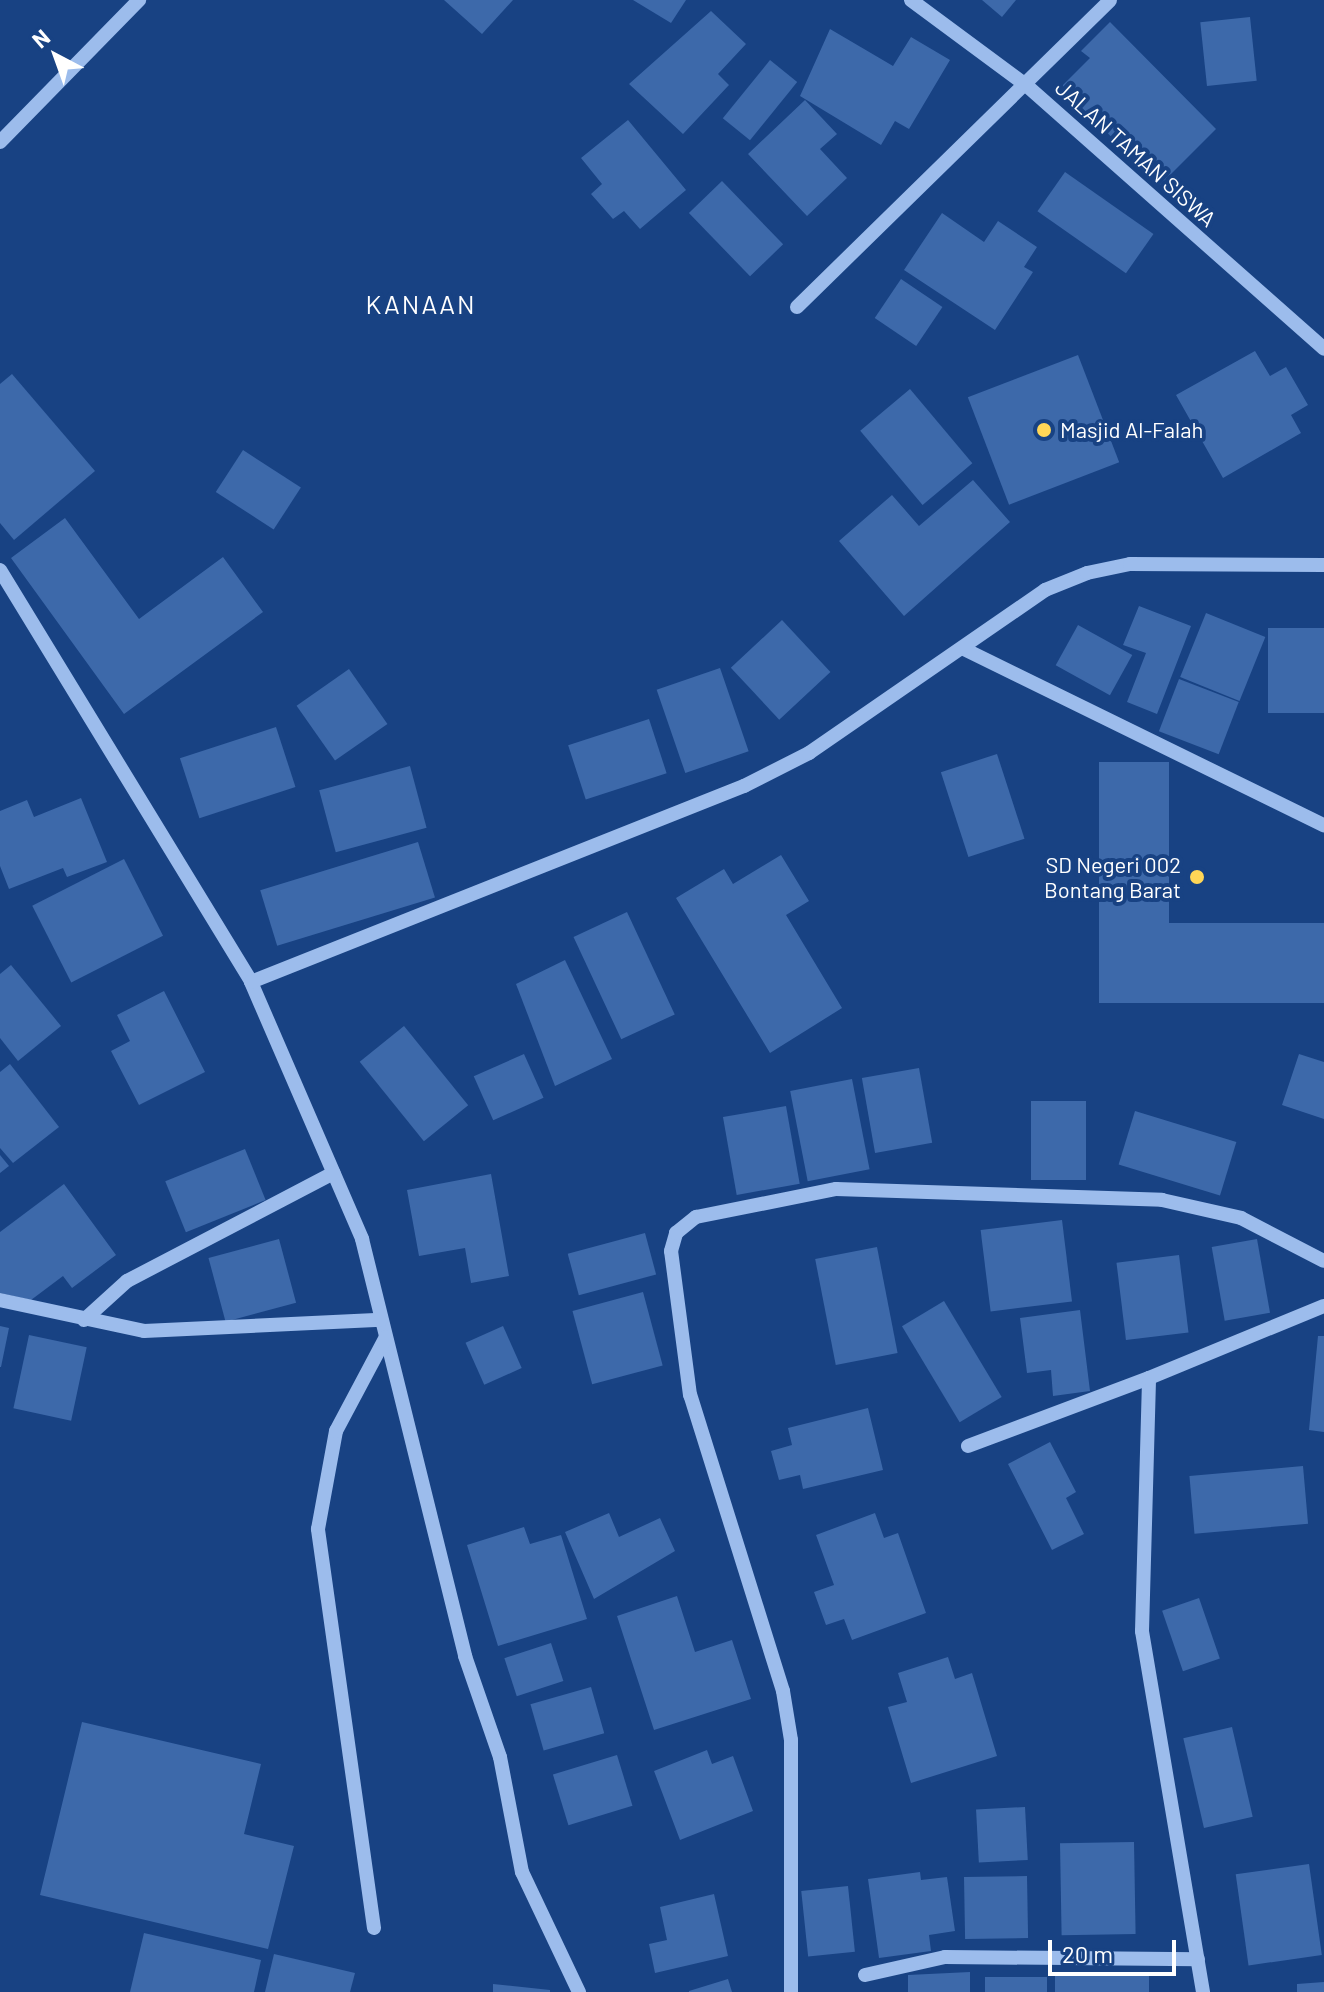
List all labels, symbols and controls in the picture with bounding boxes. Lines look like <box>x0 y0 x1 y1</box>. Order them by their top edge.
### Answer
north arrow <box>16 16 96 96</box>
text: N <box>26 23 54 53</box>
street label: JALAN TAMAN SISWA <box>1050 74 1222 232</box>
district label: KANAAN <box>365 288 477 320</box>
place label: Masjid Al-Falah <box>1060 417 1203 443</box>
marker: Masjid Al-Falah <box>1035 421 1053 439</box>
place label: SD Negeri 002 Bontang Barat <box>1044 851 1181 902</box>
marker: SD Negeri 002 Bontang Barat <box>1188 868 1206 886</box>
scale bar <box>1052 1924 1180 1974</box>
text: 20 m <box>1062 1939 1113 1968</box>

